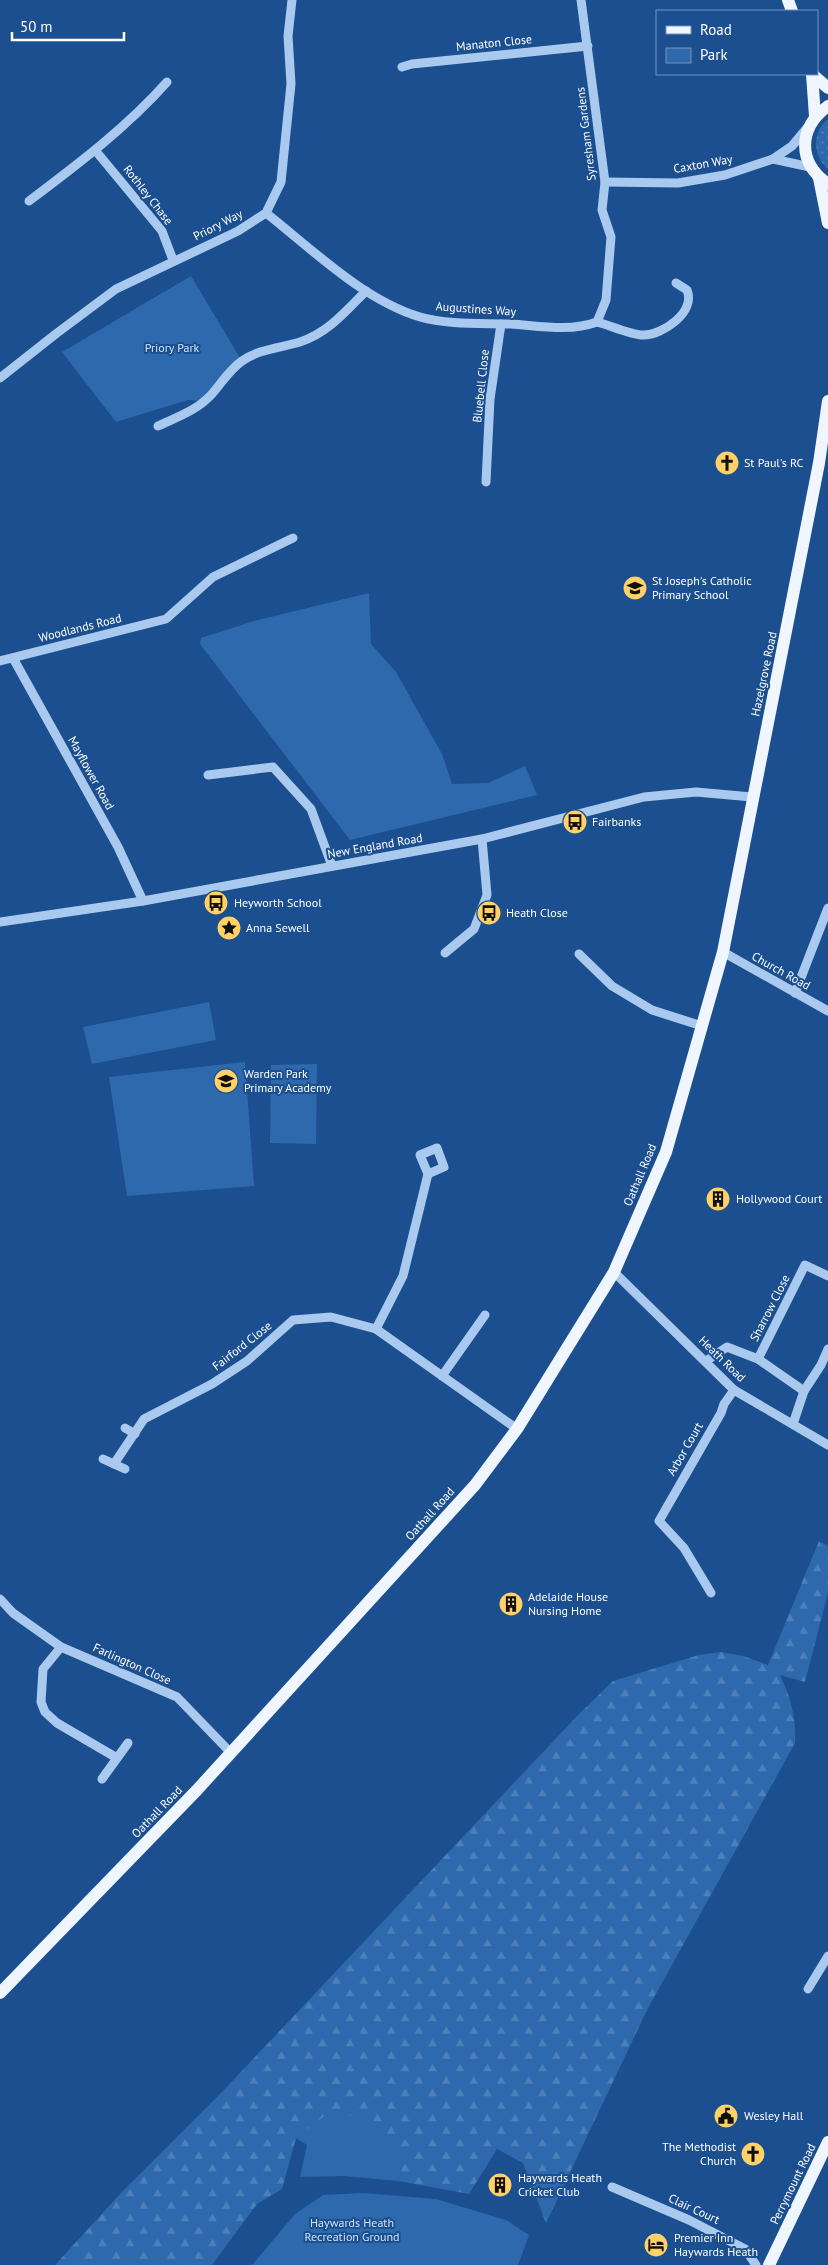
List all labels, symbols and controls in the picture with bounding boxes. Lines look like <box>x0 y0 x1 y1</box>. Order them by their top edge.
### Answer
scale bar <box>12 10 125 42</box>
legend <box>656 10 818 75</box>
text: 50 m <box>20 17 53 36</box>
text: Road <box>700 20 732 39</box>
street label: Manaton Close <box>455 31 533 54</box>
text: Park <box>700 45 728 64</box>
street label: Syresham Gardens <box>572 86 599 182</box>
street label: Caxton Way <box>672 151 734 176</box>
street label: Rothley Chase <box>120 162 176 228</box>
street label: Priory Way <box>191 206 245 243</box>
street label: Augustines Way <box>435 298 517 319</box>
park label: Priory Park <box>145 340 200 355</box>
street label: Bluebell Close <box>469 348 492 423</box>
church icon: St Paul's RC <box>714 450 740 476</box>
place label: St Paul's RC <box>744 455 804 470</box>
place label: St Joseph's Catholic Primary School <box>652 573 752 602</box>
school or university icon: St Joseph's Catholic Primary School <box>622 575 648 601</box>
street label: Woodlands Road <box>37 610 123 645</box>
street label: Hazelgrove Road <box>747 630 780 718</box>
street label: Mayflower Road <box>65 733 118 812</box>
bus stop icon: Fairbanks <box>562 809 588 835</box>
place label: Fairbanks <box>592 814 641 829</box>
street label: New England Road <box>326 830 424 861</box>
bus stop icon: Heyworth School <box>203 890 229 916</box>
place label: Heyworth School <box>234 895 322 910</box>
bus stop icon: Heath Close <box>476 900 502 926</box>
place label: Heath Close <box>506 905 568 920</box>
place icon: Anna Sewell <box>216 915 242 941</box>
place label: Anna Sewell <box>246 920 310 935</box>
street label: Church Road <box>749 948 813 993</box>
place label: Warden Park Primary Academy <box>244 1066 332 1095</box>
school or university icon: Warden Park Primary Academy <box>213 1068 239 1094</box>
street label: Oathall Road <box>620 1141 659 1208</box>
building icon: Hollywood Court <box>705 1186 731 1212</box>
place label: Hollywood Court <box>736 1191 822 1206</box>
street label: Sharrow Close <box>746 1272 793 1344</box>
street label: Fairford Close <box>209 1318 274 1373</box>
street label: Heath Road <box>696 1333 749 1385</box>
street label: Arbor Court <box>663 1419 706 1478</box>
street label: Oathall Road <box>402 1484 457 1543</box>
place label: Adelaide House Nursing Home <box>528 1589 608 1618</box>
building icon: Adelaide House Nursing Home <box>498 1591 524 1617</box>
street label: Farlington Close <box>91 1640 174 1687</box>
street label: Oathall Road <box>128 1783 185 1841</box>
public building icon: Wesley Hall <box>713 2103 739 2129</box>
place label: Wesley Hall <box>744 2108 804 2123</box>
place label: The Methodist Church <box>662 2139 736 2168</box>
church icon: The Methodist Church <box>740 2141 766 2167</box>
street label: Perrymount Road <box>767 2141 819 2227</box>
place label: Haywards Heath Cricket Club <box>518 2170 602 2199</box>
building icon: Haywards Heath Cricket Club <box>487 2172 513 2198</box>
street label: Clair Court <box>666 2190 722 2227</box>
park label: Haywards Heath Recreation Ground <box>305 2215 399 2244</box>
place label: Premier Inn Haywards Heath <box>674 2230 758 2259</box>
hotel icon: Premier Inn Haywards Heath <box>643 2232 669 2258</box>

